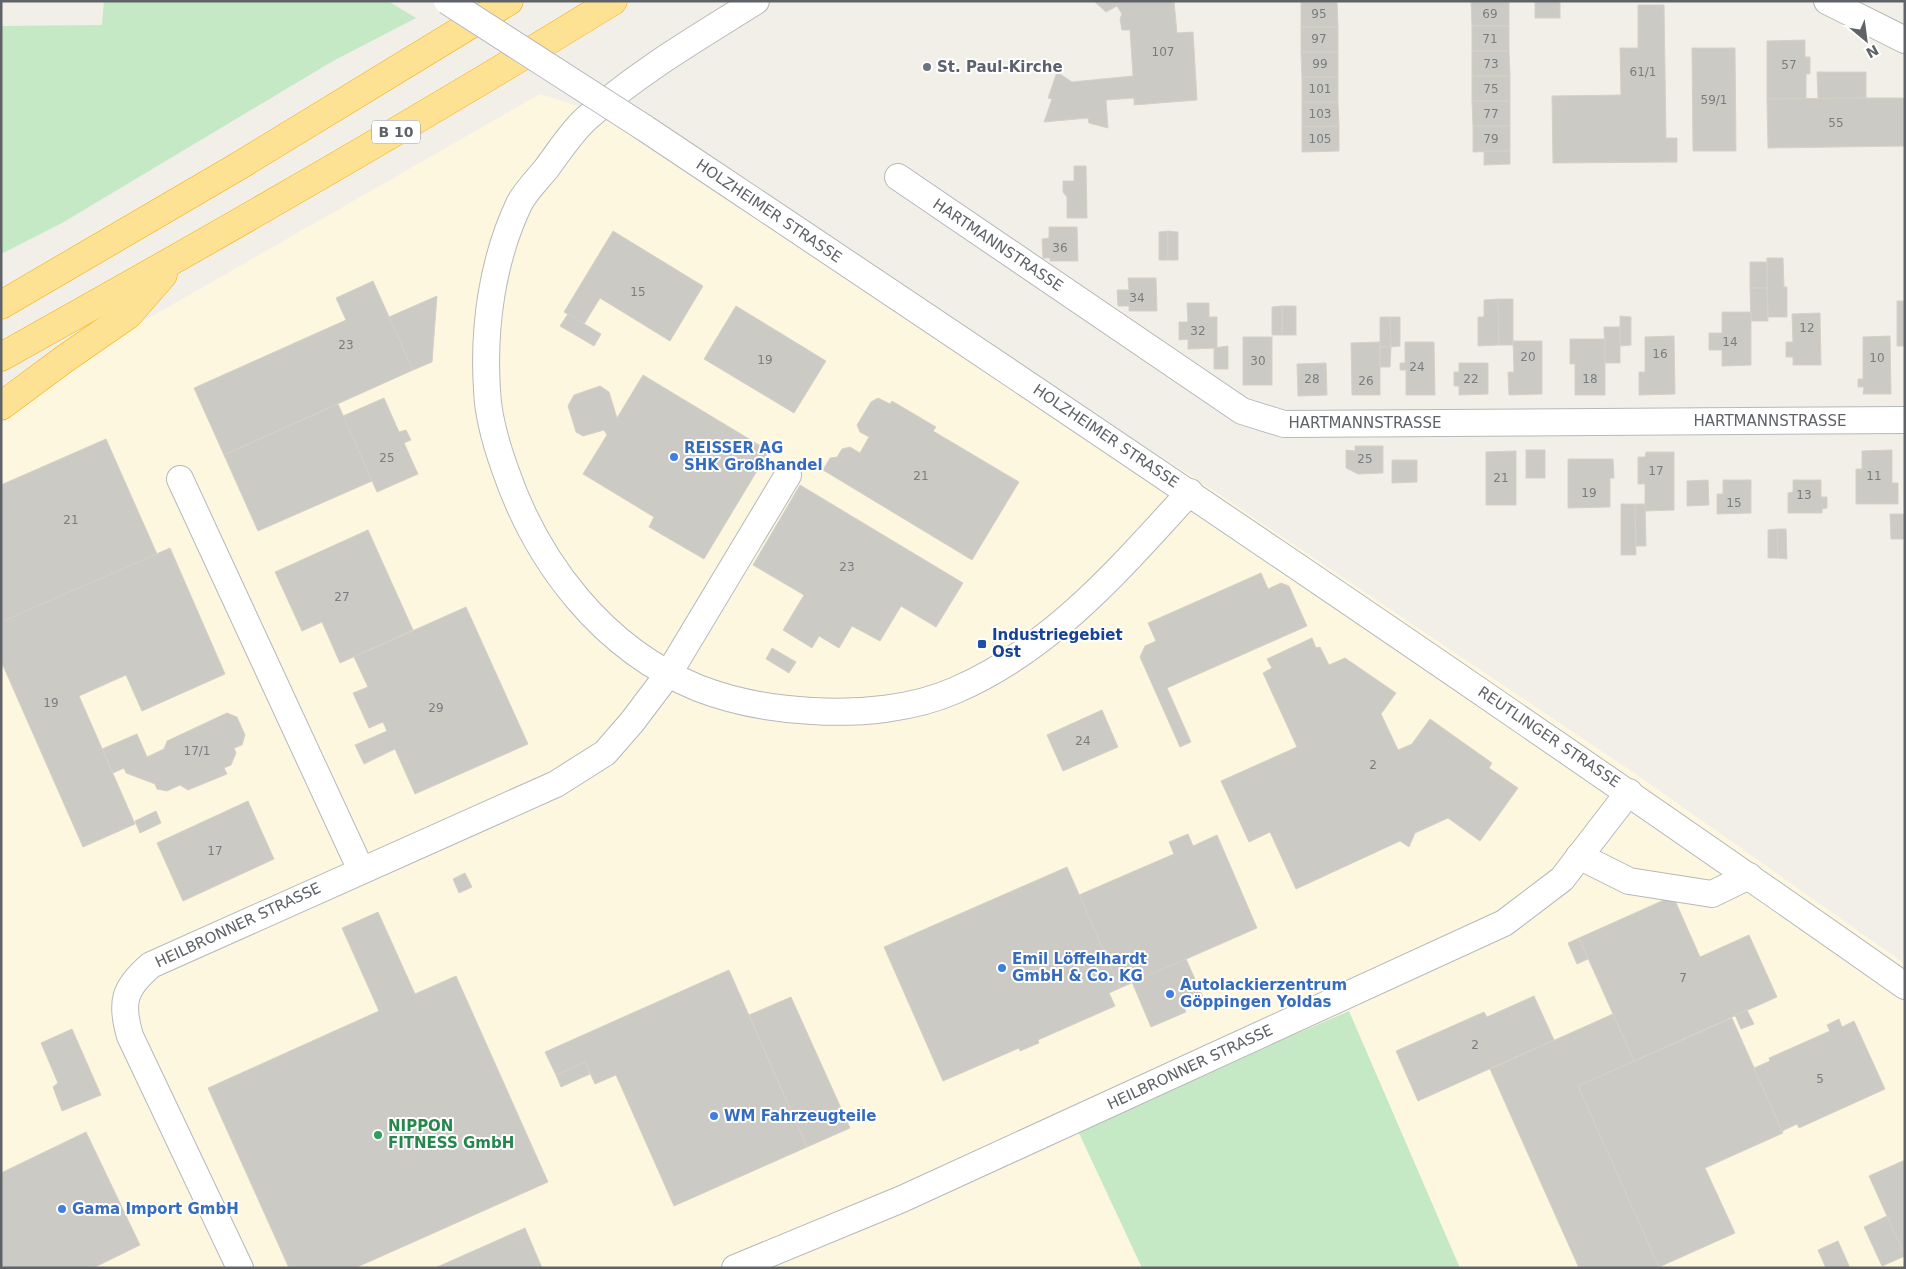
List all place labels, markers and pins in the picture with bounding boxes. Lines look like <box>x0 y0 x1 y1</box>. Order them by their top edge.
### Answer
place label: St. Paul-Kirche <box>937 58 1063 76</box>
marker: St. Paul-Kirche <box>921 61 933 73</box>
place label: REISSER AG SHK Großhandel <box>684 439 823 474</box>
marker: REISSER AG SHK Großhandel <box>668 451 680 463</box>
place label: Industriegebiet Ost <box>992 626 1123 661</box>
marker: Industriegebiet Ost <box>976 638 988 650</box>
place label: Emil Löffelhardt GmbH & Co. KG <box>1012 950 1147 985</box>
marker: Emil Löffelhardt GmbH & Co. KG <box>996 962 1008 974</box>
place label: Autolackierzentrum Göppingen Yoldas <box>1180 976 1347 1011</box>
marker: Autolackierzentrum Göppingen Yoldas <box>1164 988 1176 1000</box>
place label: WM Fahrzeugteile <box>724 1107 876 1125</box>
marker: WM Fahrzeugteile <box>708 1110 720 1122</box>
place label: NIPPON FITNESS GmbH <box>388 1117 514 1152</box>
marker: NIPPON FITNESS GmbH <box>372 1129 384 1141</box>
place label: Gama Import GmbH <box>72 1200 239 1218</box>
marker: Gama Import GmbH <box>56 1203 68 1215</box>

